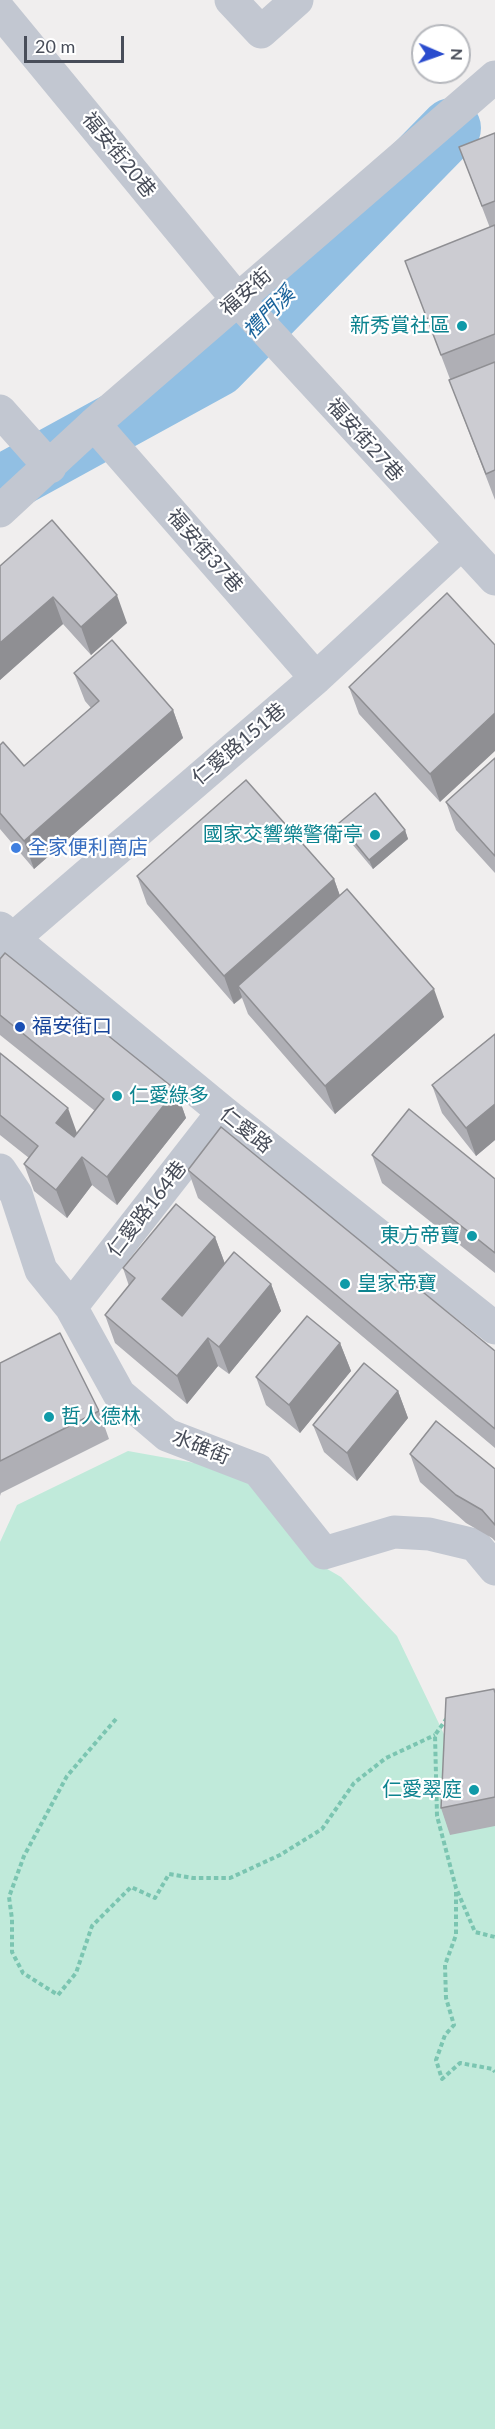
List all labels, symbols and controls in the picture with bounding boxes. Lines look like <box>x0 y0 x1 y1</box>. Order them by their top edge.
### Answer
scale bar <box>27 24 128 62</box>
north arrow <box>411 24 471 84</box>
text: 20 m <box>35 35 75 57</box>
text: N <box>448 48 467 61</box>
street label: 福安街20巷 <box>77 107 161 203</box>
street label: 福安街 <box>215 263 277 321</box>
water label: 禮門溪 <box>238 282 300 344</box>
place label: 新秀賞社區 <box>350 314 450 338</box>
marker: 新秀賞社區 <box>455 319 469 333</box>
street label: 福安街27巷 <box>322 394 408 486</box>
street label: 福安街37巷 <box>162 504 248 598</box>
street label: 仁愛路151巷 <box>187 698 291 790</box>
place label: 國家交響樂警衛亭 <box>203 823 363 847</box>
marker: 國家交響樂警衛亭 <box>368 828 382 842</box>
place label: 全家便利商店 <box>28 836 148 860</box>
marker: 全家便利商店 <box>9 841 23 855</box>
place label: 福安街口 <box>32 1015 112 1039</box>
marker: 福安街口 <box>13 1020 27 1034</box>
place label: 仁愛綠多 <box>129 1084 209 1108</box>
marker: 仁愛綠多 <box>110 1089 124 1103</box>
street label: 仁愛路 <box>215 1102 277 1158</box>
street label: 仁愛路164巷 <box>102 1156 192 1262</box>
place label: 東方帝寶 <box>380 1224 460 1248</box>
marker: 東方帝寶 <box>465 1229 479 1243</box>
place label: 皇家帝寶 <box>357 1272 437 1296</box>
marker: 皇家帝寶 <box>338 1277 352 1291</box>
place label: 哲人德林 <box>61 1405 141 1429</box>
marker: 哲人德林 <box>42 1410 56 1424</box>
street label: 水碓街 <box>169 1425 233 1469</box>
place label: 仁愛翠庭 <box>382 1778 462 1802</box>
marker: 仁愛翠庭 <box>467 1783 481 1797</box>

